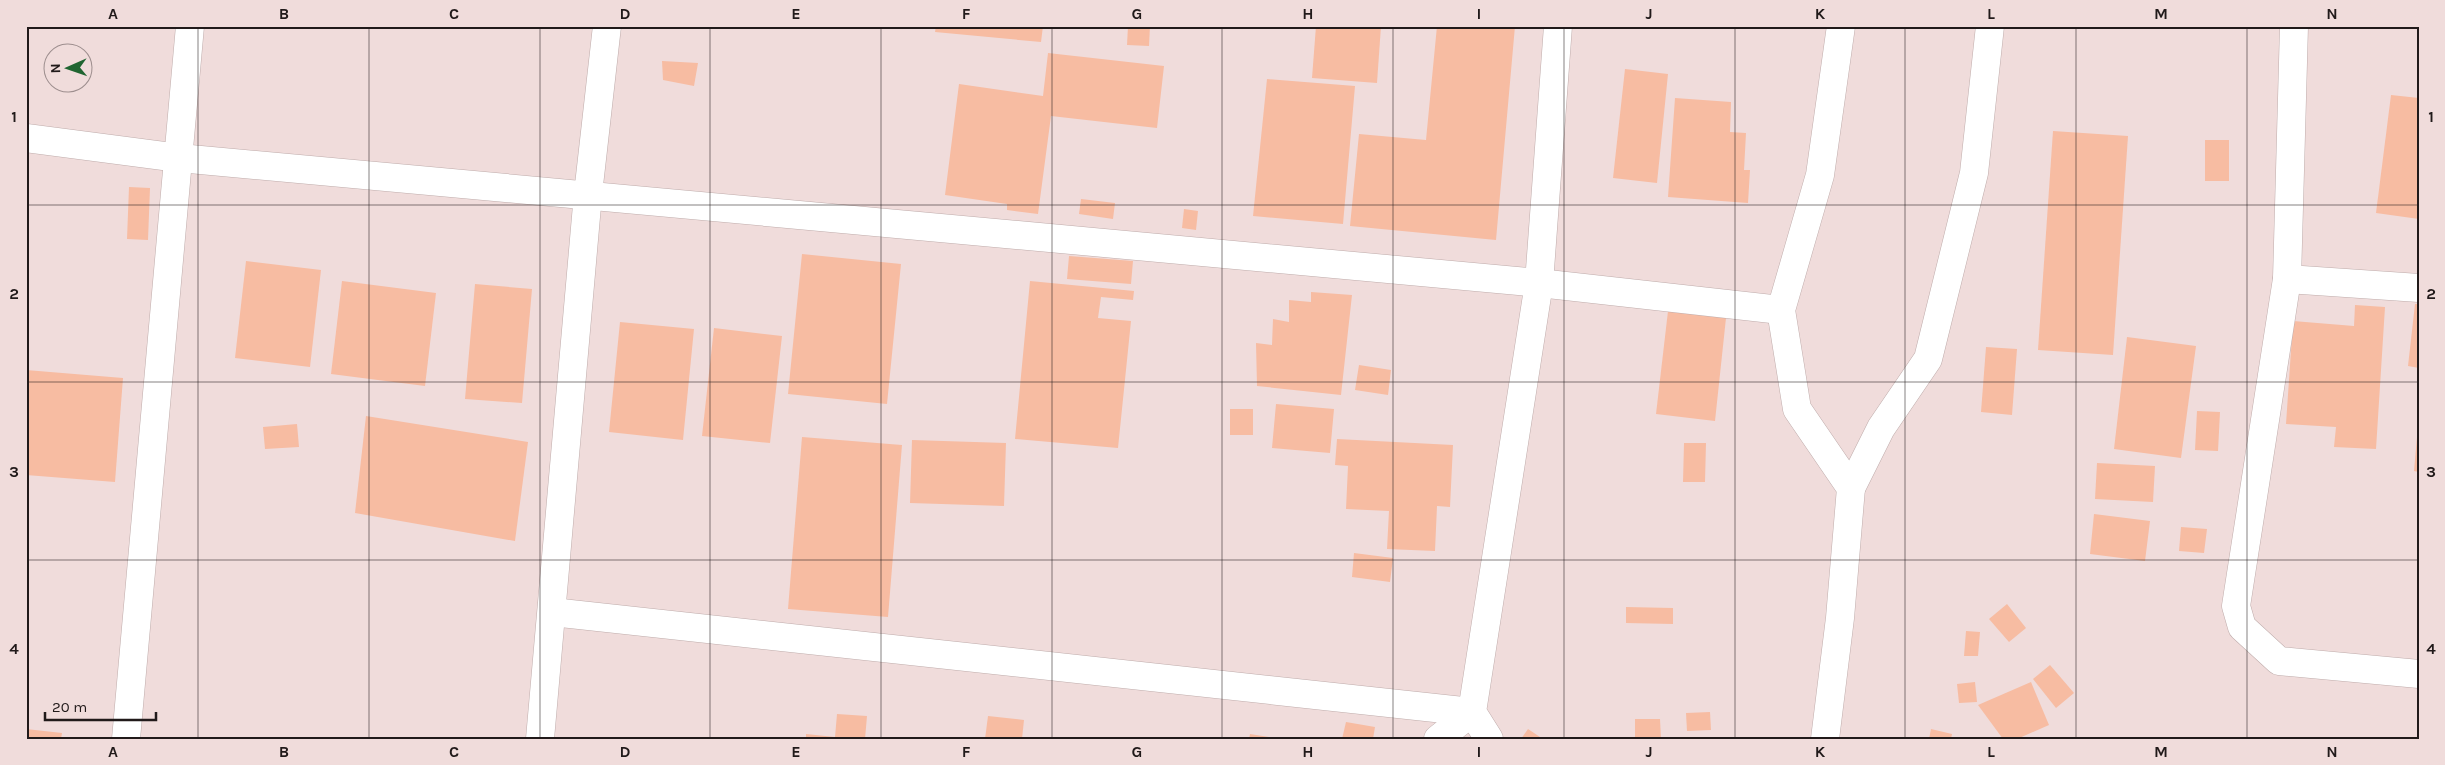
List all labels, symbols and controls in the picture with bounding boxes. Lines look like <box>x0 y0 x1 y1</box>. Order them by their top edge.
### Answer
text: A <box>108 4 118 23</box>
text: B <box>279 4 289 23</box>
text: C <box>449 4 459 23</box>
text: D <box>620 4 631 23</box>
text: E <box>791 4 801 23</box>
text: F <box>962 4 971 23</box>
text: G <box>1132 4 1142 23</box>
text: H <box>1302 4 1314 23</box>
text: I <box>1477 4 1481 23</box>
text: J <box>1645 4 1653 23</box>
text: K <box>1815 4 1826 23</box>
text: L <box>1987 4 1995 23</box>
text: M <box>2154 4 2168 23</box>
text: N <box>2326 4 2338 23</box>
north arrow <box>42 42 92 92</box>
text: N <box>47 63 64 74</box>
text: 1 <box>11 107 17 126</box>
text: 1 <box>2428 107 2434 126</box>
text: 2 <box>9 284 19 303</box>
text: 2 <box>2426 284 2436 303</box>
text: 3 <box>9 462 19 481</box>
text: 3 <box>2426 462 2436 481</box>
text: 4 <box>9 639 19 658</box>
text: 4 <box>2426 639 2436 658</box>
scale bar <box>45 690 156 722</box>
text: 20 m <box>52 698 87 716</box>
text: A <box>108 742 118 761</box>
text: B <box>279 742 289 761</box>
text: C <box>449 742 459 761</box>
text: D <box>620 742 631 761</box>
text: E <box>791 742 801 761</box>
text: F <box>962 742 971 761</box>
text: G <box>1132 742 1142 761</box>
text: H <box>1302 742 1314 761</box>
text: I <box>1477 742 1481 761</box>
text: J <box>1645 742 1653 761</box>
text: K <box>1815 742 1826 761</box>
text: L <box>1987 742 1995 761</box>
text: M <box>2154 742 2168 761</box>
text: N <box>2326 742 2338 761</box>

